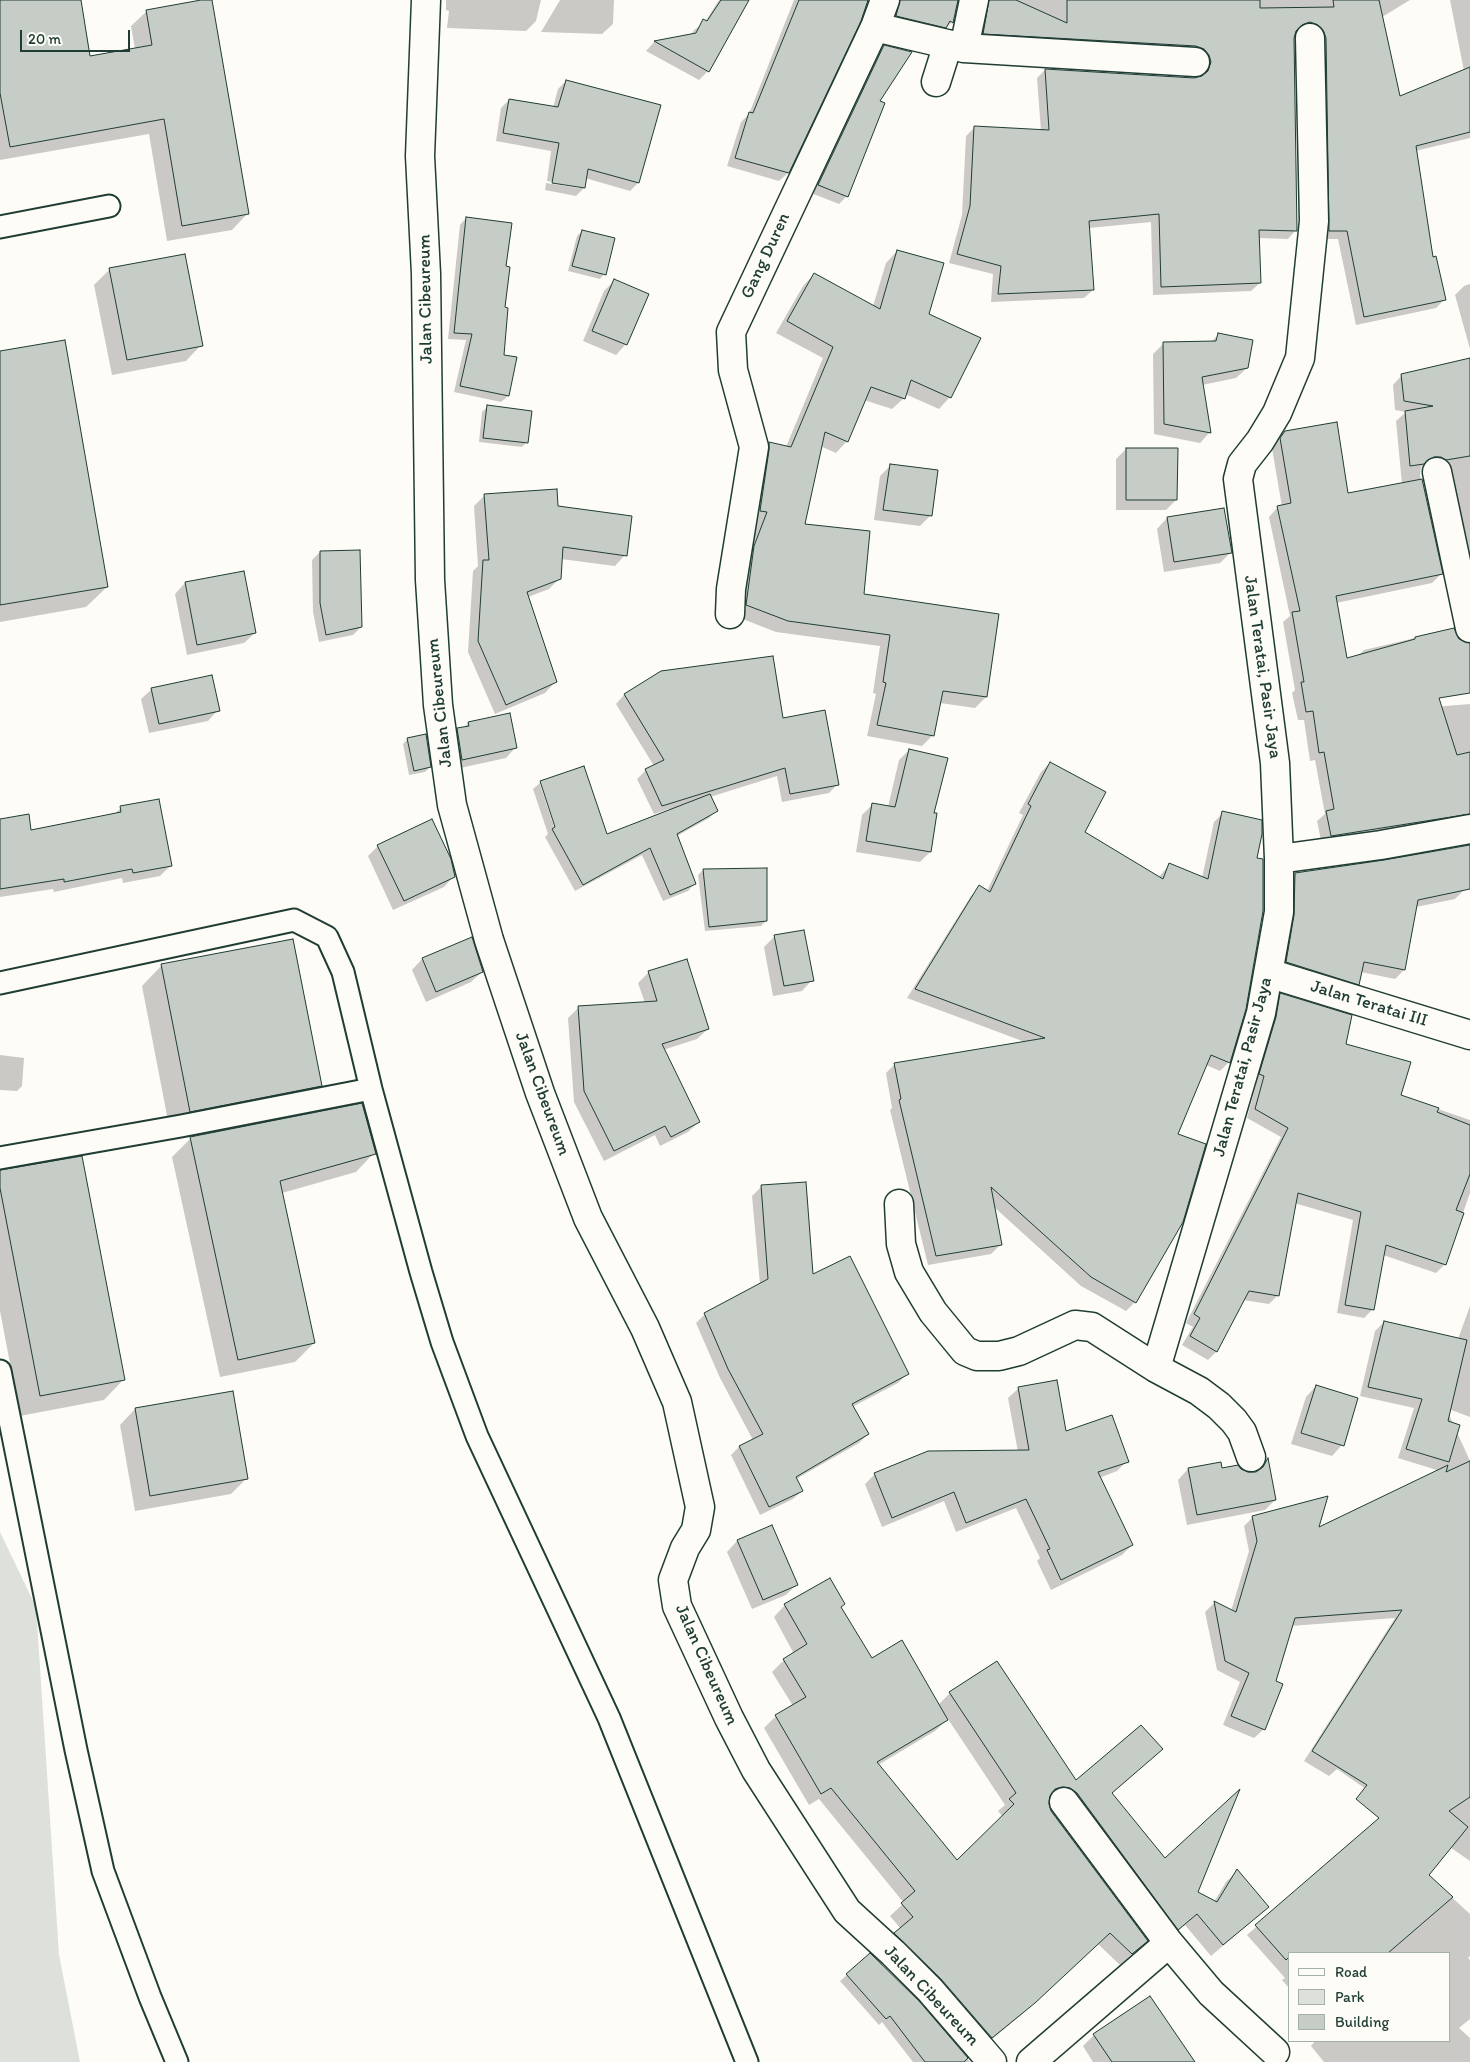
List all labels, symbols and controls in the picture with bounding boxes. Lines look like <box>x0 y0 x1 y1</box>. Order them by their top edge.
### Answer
scale bar <box>22 20 132 52</box>
text: 20 m <box>28 30 61 48</box>
street label: Gang Duren <box>737 210 795 302</box>
street label: Jalan Cibeureum <box>414 234 438 364</box>
street label: Jalan Teratai, Pasir Jaya <box>1238 574 1286 760</box>
street label: Jalan Cibeureum <box>422 637 458 769</box>
street label: Jalan Teratai, Pasir Jaya <box>1209 975 1277 1159</box>
street label: Jalan Teratai III <box>1308 976 1430 1032</box>
street label: Jalan Cibeureum <box>510 1029 574 1159</box>
street label: Jalan Cibeureum <box>670 1601 742 1729</box>
street label: Jalan Cibeureum <box>879 1941 983 2051</box>
legend <box>1288 1952 1450 2042</box>
text: Road <box>1335 1963 1367 1981</box>
text: Park <box>1335 1988 1365 2006</box>
text: Building <box>1335 2013 1389 2031</box>

